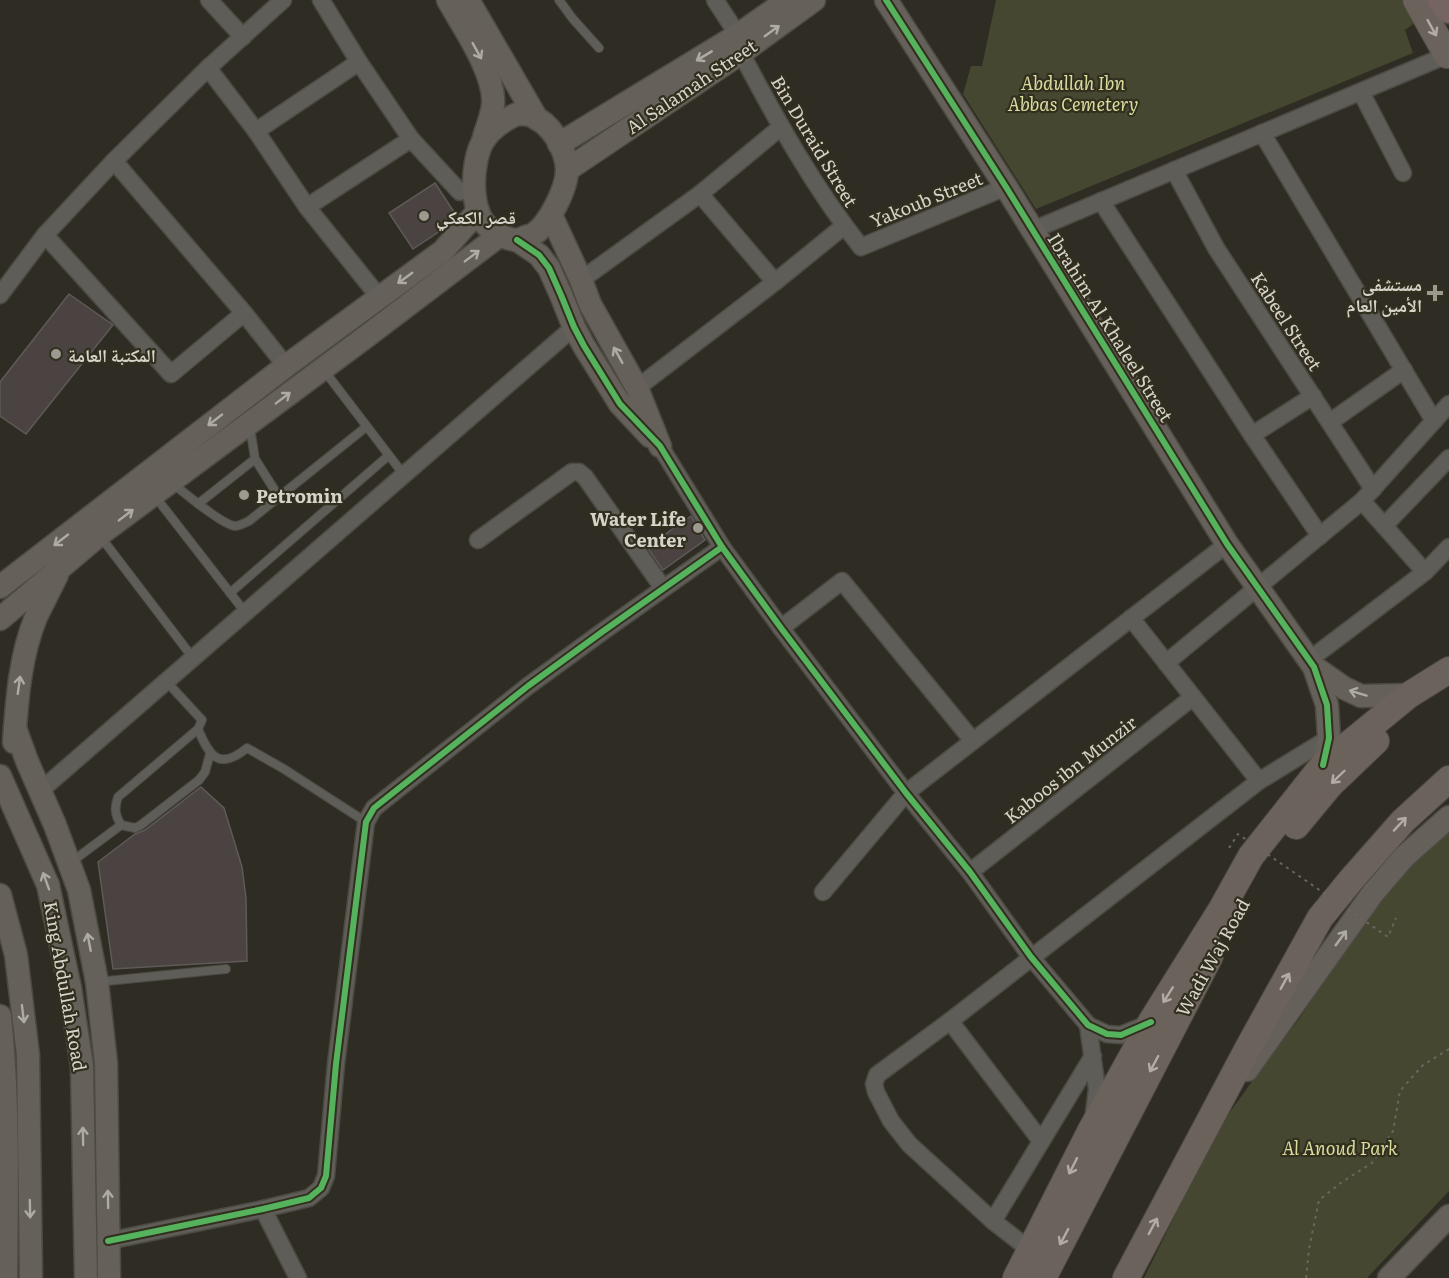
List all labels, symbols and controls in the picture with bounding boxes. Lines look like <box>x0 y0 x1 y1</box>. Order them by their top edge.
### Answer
one-way arrow <box>1426 19 1438 36</box>
one-way arrow <box>763 25 779 37</box>
street label: Al Salamah Street <box>620 32 763 140</box>
one-way arrow <box>471 42 483 59</box>
one-way arrow <box>696 50 713 62</box>
park label: Abdullah Ibn Abbas Cemetery <box>1008 69 1138 117</box>
street label: Bin Duraid Street <box>765 70 865 212</box>
street label: Yakoub Street <box>866 164 987 234</box>
place label: قصر الكعكي <box>436 203 516 232</box>
marker: قصر الكعكي <box>417 209 431 223</box>
street label: Ibrahim Al Khaleel Street <box>1042 227 1181 428</box>
one-way arrow <box>464 250 480 262</box>
street label: Kabeel Street <box>1245 266 1329 376</box>
place label: مستشفى الأمين العام <box>1346 270 1422 318</box>
one-way arrow <box>397 272 413 285</box>
marker: مستشفى الأمين العام <box>1426 284 1444 302</box>
place label: المكتبة العامة <box>68 341 156 368</box>
marker: المكتبة العامة <box>49 347 63 361</box>
one-way arrow <box>612 347 624 364</box>
one-way arrow <box>274 392 290 405</box>
one-way arrow <box>207 414 223 427</box>
place label: Petromin <box>256 482 343 509</box>
marker: Petromin <box>237 488 251 502</box>
place label: Water Life Center <box>590 505 686 553</box>
one-way arrow <box>118 509 134 521</box>
marker: Water Life Center <box>691 521 705 535</box>
one-way arrow <box>53 533 69 546</box>
one-way arrow <box>14 676 25 696</box>
one-way arrow <box>1349 687 1368 698</box>
street label: Kaboos ibn Munzir <box>998 708 1142 829</box>
one-way arrow <box>1331 770 1346 785</box>
one-way arrow <box>1393 817 1408 832</box>
one-way arrow <box>40 872 51 891</box>
street label: Wadi Waj Road <box>1168 893 1256 1021</box>
street label: King Abdullah Road <box>38 899 94 1073</box>
one-way arrow <box>1335 931 1347 947</box>
one-way arrow <box>83 932 94 952</box>
one-way arrow <box>1280 972 1291 990</box>
one-way arrow <box>1162 987 1174 1003</box>
one-way arrow <box>18 1004 29 1024</box>
one-way arrow <box>1148 1054 1159 1072</box>
one-way arrow <box>77 1126 89 1146</box>
park label: Al Anoud Park <box>1282 1134 1398 1161</box>
one-way arrow <box>1067 1156 1079 1174</box>
one-way arrow <box>102 1189 114 1209</box>
one-way arrow <box>25 1199 36 1219</box>
one-way arrow <box>1148 1218 1159 1236</box>
one-way arrow <box>1058 1227 1069 1245</box>

